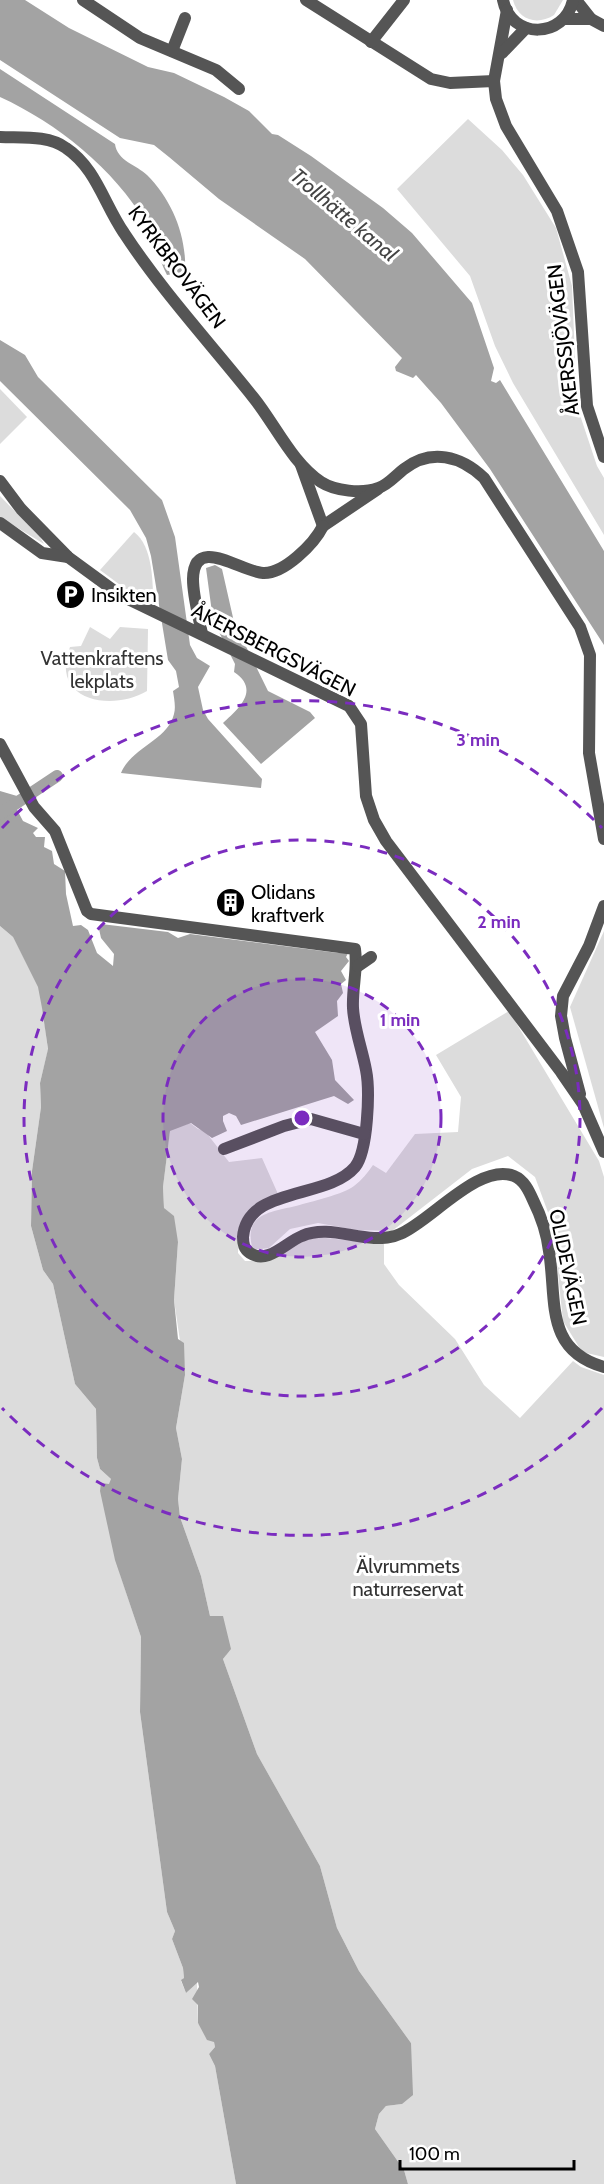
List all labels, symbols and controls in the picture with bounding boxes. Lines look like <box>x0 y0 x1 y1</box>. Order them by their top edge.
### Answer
water label: Trollhätte kanal <box>286 163 403 267</box>
street label: KYRKBROVÄGEN <box>123 201 231 333</box>
street label: ÅKERSSJÖVÄGEN <box>542 263 584 417</box>
parking icon: Insikten <box>54 579 86 611</box>
place label: Insikten <box>91 583 157 607</box>
street label: ÅKERSBERGSVÄGEN <box>188 598 360 702</box>
park label: Vattenkraftens lekplats <box>40 646 164 693</box>
text: 3 min <box>456 729 500 751</box>
place label: Olidans kraftverk <box>251 880 324 927</box>
building icon: Olidans kraftverk <box>214 887 246 919</box>
text: 2 min <box>477 911 521 933</box>
text: 1 min <box>380 1009 420 1031</box>
centre of rings <box>292 1108 312 1128</box>
street label: OLIDEVÄGEN <box>544 1207 592 1327</box>
park label: Älvrummets naturreservat <box>352 1554 464 1601</box>
scale bar <box>400 2133 574 2171</box>
text: 100 m <box>409 2143 460 2165</box>

